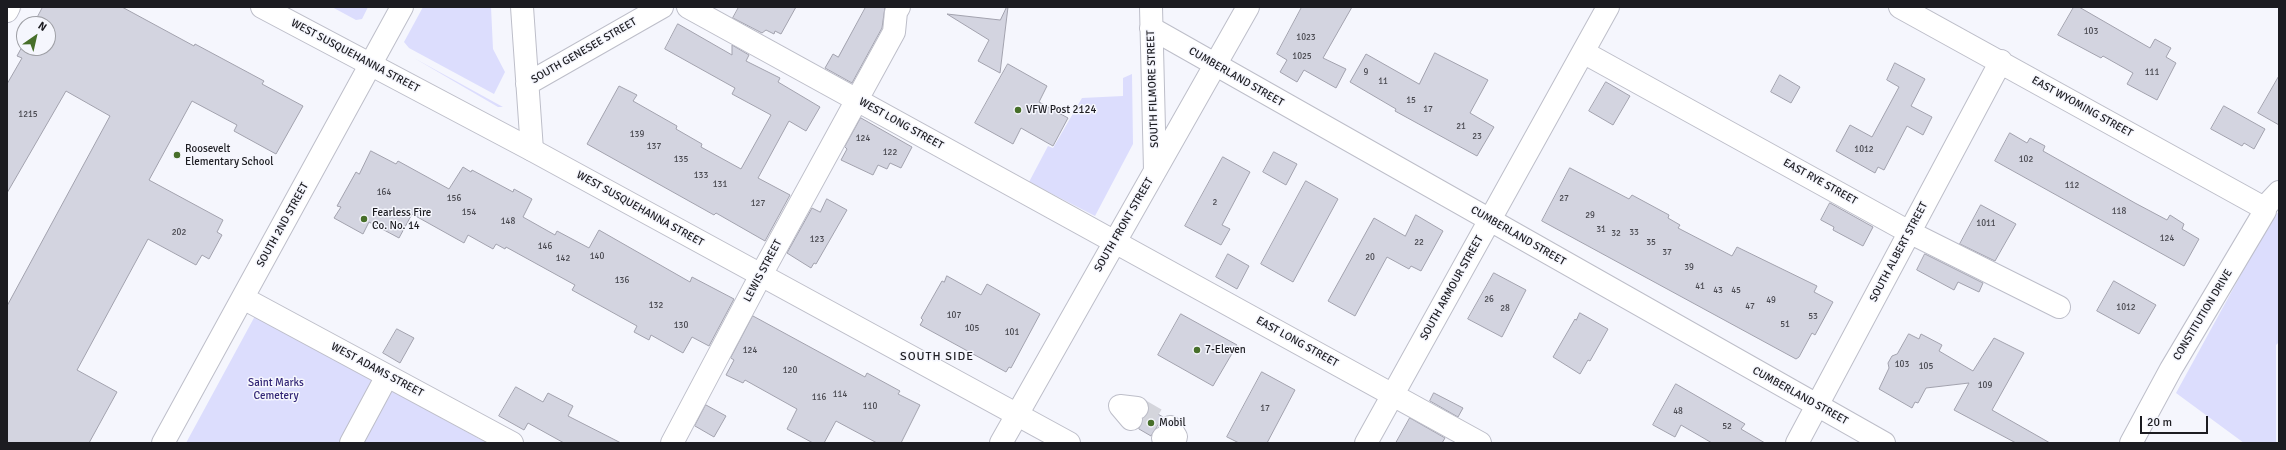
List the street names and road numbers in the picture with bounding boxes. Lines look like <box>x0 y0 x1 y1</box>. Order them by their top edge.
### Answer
street label: SOUTH GENESEE STREET <box>529 15 639 87</box>
street label: WEST SUSQUEHANNA STREET <box>289 16 421 96</box>
street label: SOUTH FILMORE STREET <box>1144 30 1162 148</box>
street label: CUMBERLAND STREET <box>1186 44 1286 110</box>
street label: EAST WYOMING STREET <box>2029 74 2135 140</box>
street label: WEST LONG STREET <box>856 95 946 153</box>
street label: EAST RYE STREET <box>1781 156 1859 208</box>
street label: WEST SUSQUEHANNA STREET <box>574 168 706 250</box>
street label: SOUTH FRONT STREET <box>1092 176 1156 274</box>
street label: SOUTH 2ND STREET <box>254 180 312 270</box>
street label: SOUTH ALBERT STREET <box>1867 200 1931 304</box>
street label: CUMBERLAND STREET <box>1468 203 1568 269</box>
street label: SOUTH ARMOUR STREET <box>1418 233 1486 343</box>
street label: LEWIS STREET <box>741 238 785 304</box>
street label: CONSTITUTION DRIVE <box>2171 267 2235 363</box>
street label: EAST LONG STREET <box>1254 314 1340 370</box>
street label: WEST ADAMS STREET <box>329 340 425 400</box>
street label: CUMBERLAND STREET <box>1750 364 1850 428</box>

